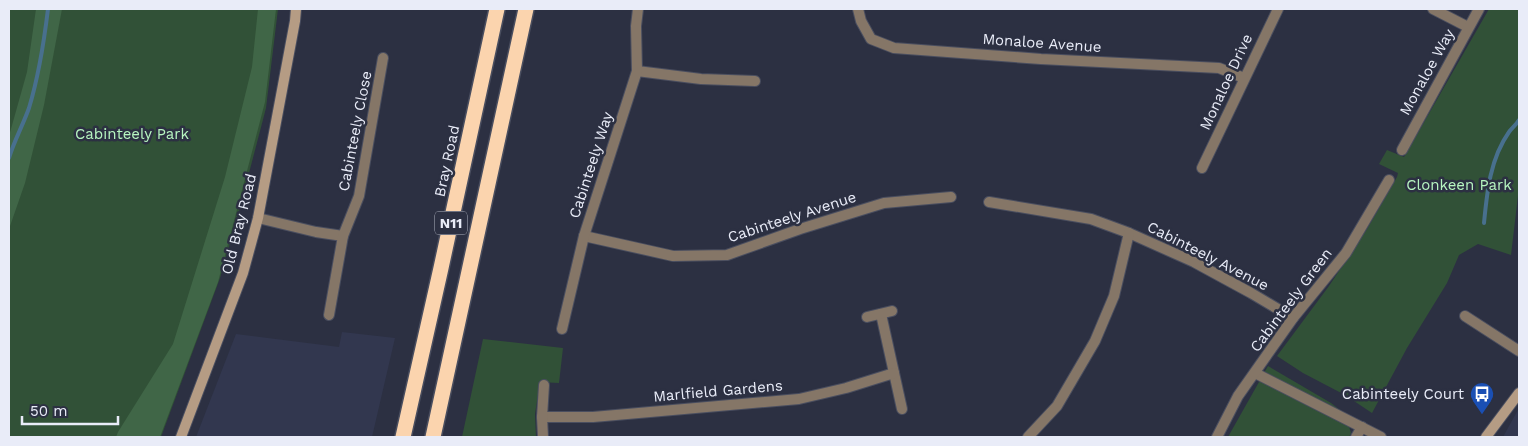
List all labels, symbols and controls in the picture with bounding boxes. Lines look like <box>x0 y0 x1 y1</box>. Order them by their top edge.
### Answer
street label: Monaloe Way <box>1396 25 1458 118</box>
street label: Monaloe Avenue <box>982 30 1102 56</box>
street label: Monaloe Drive <box>1196 31 1256 133</box>
street label: Cabinteely Close <box>335 69 375 193</box>
street label: Cabinteely Way <box>565 109 617 221</box>
street label: Bray Road <box>431 123 463 199</box>
park label: Cabinteely Park <box>75 125 189 143</box>
street label: Old Bray Road <box>218 172 260 276</box>
park label: Clonkeen Park <box>1406 176 1512 194</box>
street label: Cabinteely Avenue <box>725 188 859 246</box>
road number: N11 <box>435 212 467 234</box>
street label: Cabinteely Avenue <box>1144 218 1272 294</box>
street label: Cabinteely Green <box>1246 245 1336 355</box>
street label: Marlfield Gardens <box>652 376 784 406</box>
bus stop icon: Cabinteely Court <box>1469 381 1495 415</box>
place label: Cabinteely Court <box>1342 385 1465 403</box>
scale bar <box>22 394 119 426</box>
text: 50 m <box>30 402 67 420</box>

